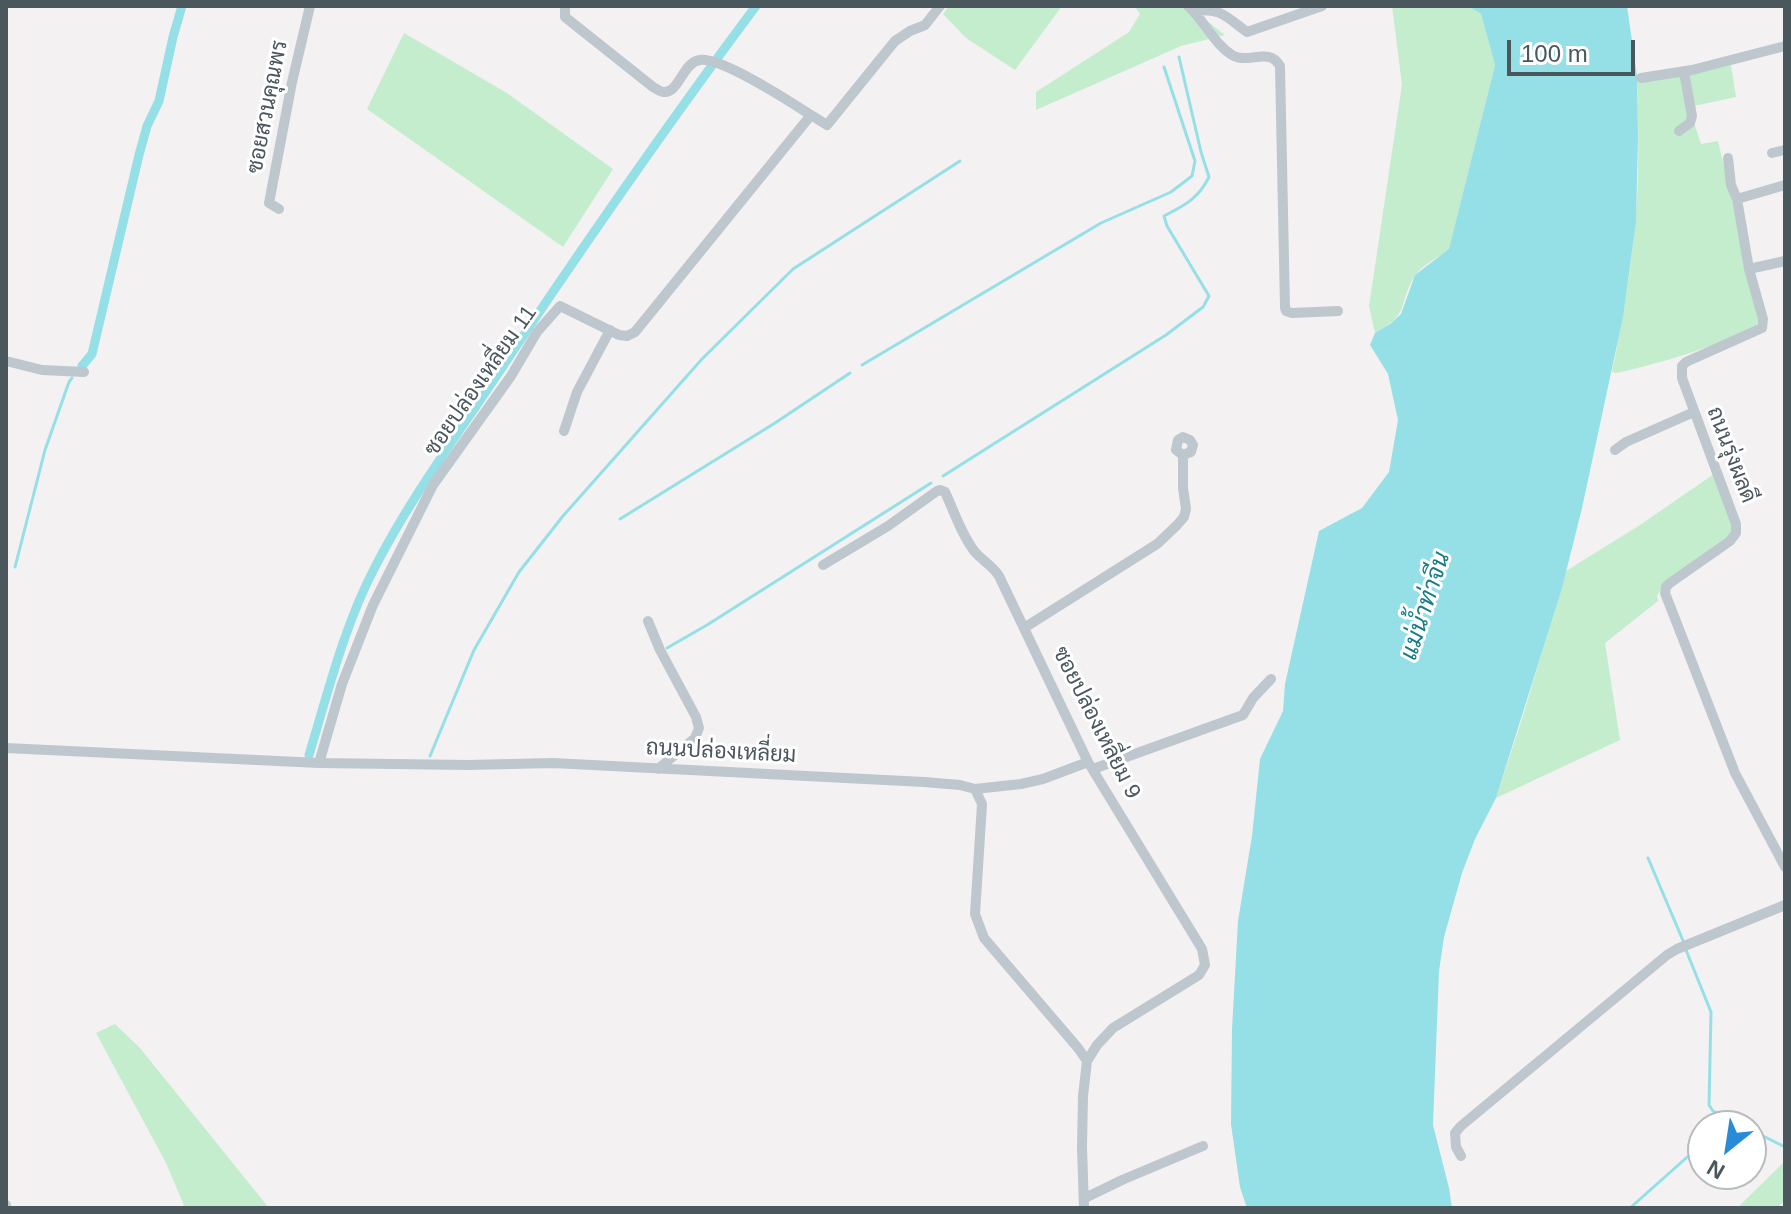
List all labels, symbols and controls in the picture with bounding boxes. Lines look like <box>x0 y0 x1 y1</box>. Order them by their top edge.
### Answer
scale bar <box>1511 24 1639 74</box>
street label: ซอยสวนคุณพร <box>242 38 294 176</box>
text: 100 m <box>1521 40 1588 67</box>
street label: ซอยปล่องเหลี่ยม 11 <box>419 301 543 461</box>
street label: ถนนรุ่งผลดี <box>1701 403 1761 507</box>
water label: แม่น้ำท่าจีน <box>1395 548 1457 664</box>
street label: ซอยปล่องเหลี่ยม 9 <box>1046 643 1146 803</box>
street label: ถนนปล่องเหลี่ยม <box>645 735 797 769</box>
north arrow <box>1687 1110 1767 1190</box>
text: N <box>1703 1155 1729 1184</box>

